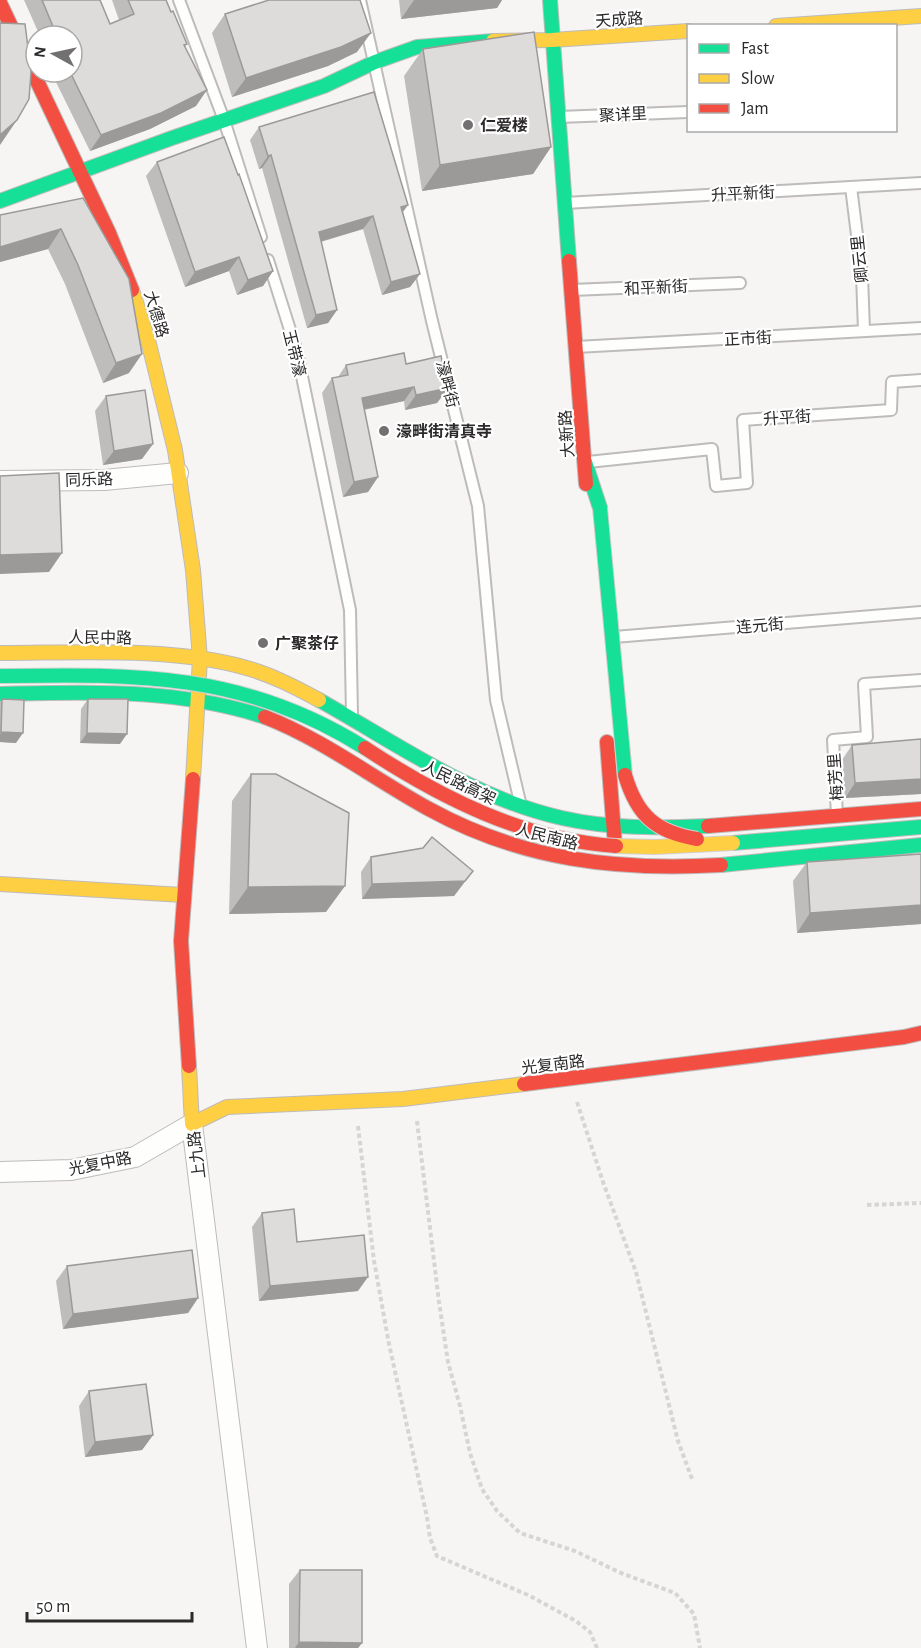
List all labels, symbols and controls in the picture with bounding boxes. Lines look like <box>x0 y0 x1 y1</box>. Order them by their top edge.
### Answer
street label: 天成路 <box>594 9 644 30</box>
north arrow <box>24 24 84 84</box>
legend <box>687 24 897 132</box>
text: Fast <box>741 40 769 58</box>
text: N <box>31 45 49 59</box>
text: Slow <box>741 70 774 88</box>
text: Jam <box>741 100 769 118</box>
street label: 聚详里 <box>599 105 647 124</box>
place label: 仁爱楼 <box>480 117 528 134</box>
marker: 仁爱楼 <box>461 118 475 132</box>
street label: 升平新街 <box>711 183 775 204</box>
street label: 卿云里 <box>849 234 870 284</box>
street label: 和平新街 <box>624 277 688 298</box>
street label: 大德路 <box>141 289 172 340</box>
street label: 玉带濠 <box>280 328 309 378</box>
street label: 正市街 <box>724 329 772 348</box>
street label: 濠畔街 <box>433 359 462 409</box>
street label: 升平街 <box>762 407 812 428</box>
street label: 大新路 <box>556 409 577 459</box>
place label: 濠畔街清真寺 <box>396 423 492 440</box>
marker: 濠畔街清真寺 <box>377 424 391 438</box>
street label: 同乐路 <box>65 470 113 489</box>
street label: 连元街 <box>735 615 785 636</box>
street label: 人民中路 <box>68 628 132 647</box>
place label: 广聚茶仔 <box>275 635 339 652</box>
marker: 广聚茶仔 <box>256 636 270 650</box>
street label: 梅芳里 <box>825 752 846 802</box>
street label: 人民路高架 <box>419 757 498 808</box>
street label: 人民南路 <box>514 820 580 852</box>
street label: 光复南路 <box>520 1052 586 1077</box>
street label: 上九路 <box>185 1130 208 1180</box>
street label: 光复中路 <box>67 1149 133 1178</box>
scale bar <box>27 1585 192 1623</box>
text: 50 m <box>36 1598 70 1616</box>

